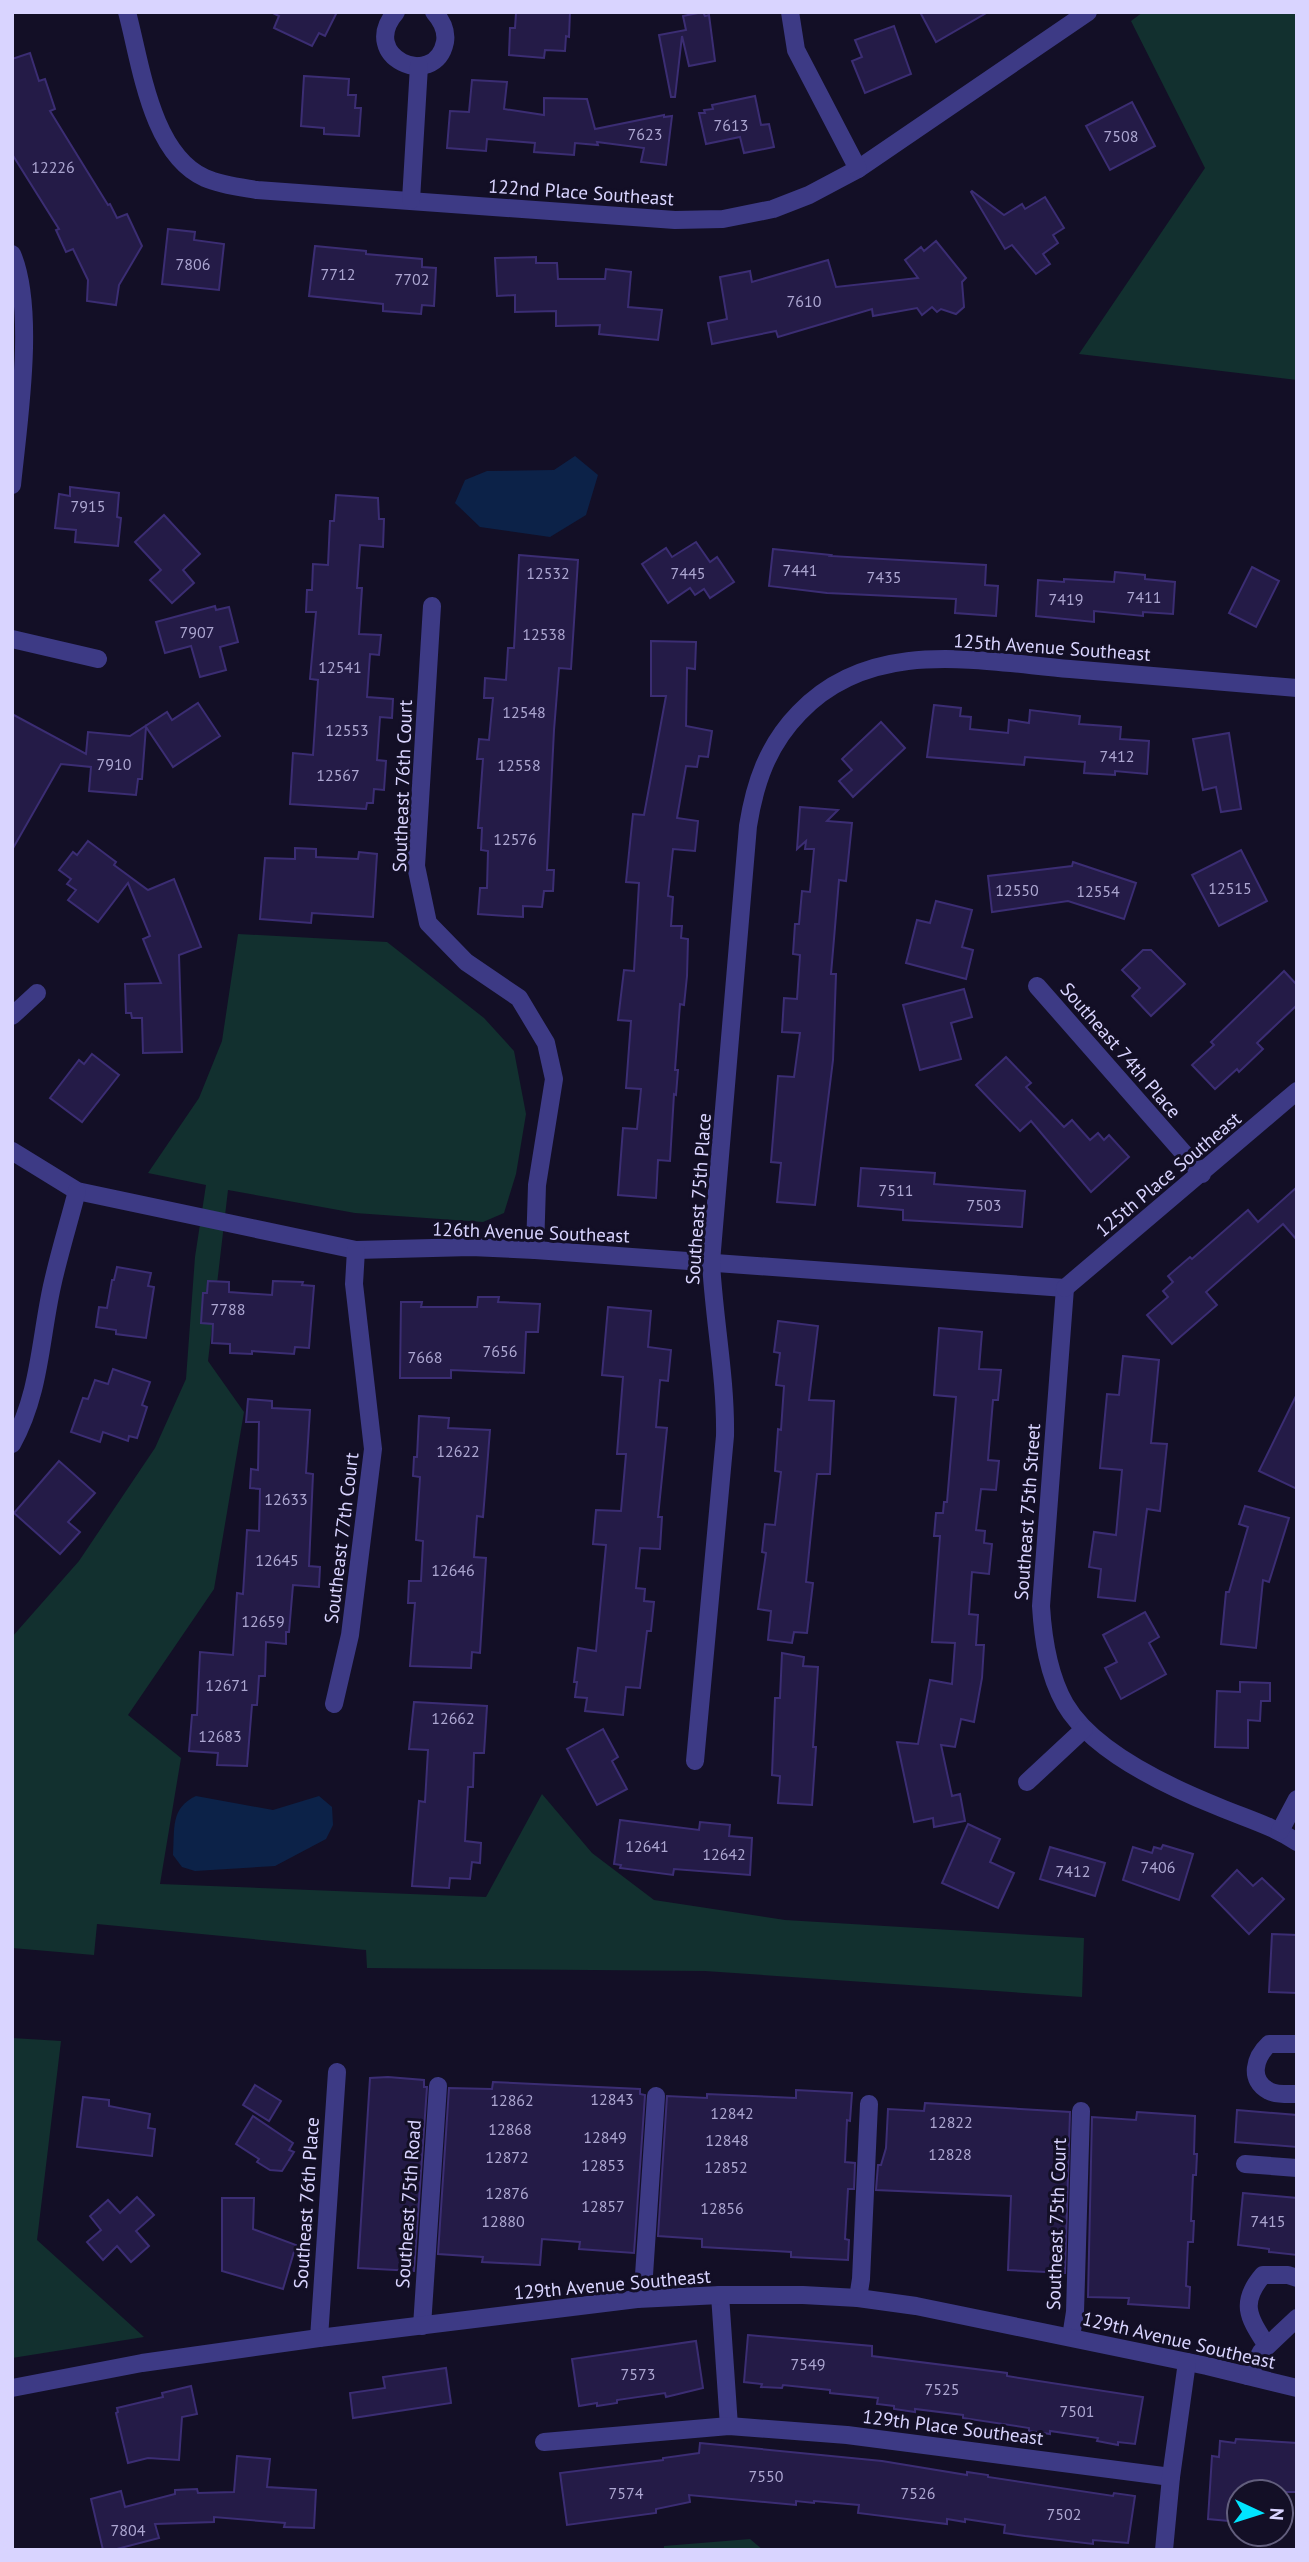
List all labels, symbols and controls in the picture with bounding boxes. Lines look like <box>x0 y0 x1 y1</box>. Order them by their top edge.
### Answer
house number: 7613 <box>714 115 748 135</box>
house number: 7623 <box>628 124 662 144</box>
house number: 7508 <box>1104 126 1138 146</box>
house number: 12226 <box>31 157 75 177</box>
street label: 122nd Place Southeast <box>487 174 675 210</box>
house number: 7806 <box>176 254 210 274</box>
house number: 7712 <box>321 264 355 284</box>
house number: 7702 <box>395 269 429 289</box>
house number: 7610 <box>787 291 822 311</box>
house number: 7915 <box>71 496 105 516</box>
house number: 7441 <box>783 560 817 580</box>
house number: 12532 <box>526 563 570 583</box>
house number: 7445 <box>671 563 705 583</box>
house number: 7435 <box>867 567 901 587</box>
house number: 7411 <box>1127 587 1161 607</box>
house number: 7419 <box>1049 589 1083 609</box>
house number: 7907 <box>180 622 214 642</box>
house number: 12538 <box>522 624 566 644</box>
street label: 125th Avenue Southeast <box>953 628 1152 666</box>
house number: 12541 <box>318 657 362 677</box>
street label: Southeast 76th Court <box>387 699 417 873</box>
house number: 12548 <box>502 702 546 722</box>
house number: 12553 <box>325 720 369 740</box>
house number: 7412 <box>1100 746 1134 766</box>
house number: 7910 <box>97 754 132 774</box>
house number: 12558 <box>497 755 541 775</box>
house number: 12567 <box>316 765 360 785</box>
house number: 12576 <box>493 829 537 849</box>
house number: 12515 <box>1208 878 1252 898</box>
house number: 12550 <box>995 880 1039 900</box>
house number: 12554 <box>1076 881 1120 901</box>
street label: Southeast 74th Place <box>1056 977 1186 1123</box>
street label: 125th Place Southeast <box>1090 1106 1246 1242</box>
street label: Southeast 75th Place <box>680 1112 716 1286</box>
house number: 7511 <box>879 1180 913 1200</box>
house number: 7503 <box>967 1195 1001 1215</box>
street label: 126th Avenue Southeast <box>432 1217 631 1247</box>
house number: 7788 <box>211 1299 245 1319</box>
house number: 7656 <box>483 1341 517 1361</box>
house number: 7668 <box>408 1347 442 1367</box>
street label: Southeast 75th Street <box>1009 1422 1045 1601</box>
house number: 12622 <box>436 1441 480 1461</box>
street label: Southeast 77th Court <box>319 1451 363 1625</box>
house number: 12633 <box>264 1489 308 1509</box>
house number: 12645 <box>255 1550 299 1570</box>
house number: 12646 <box>431 1560 475 1580</box>
house number: 12659 <box>241 1611 285 1631</box>
house number: 12671 <box>205 1675 249 1695</box>
house number: 12662 <box>431 1708 475 1728</box>
house number: 12683 <box>198 1726 242 1746</box>
house number: 12641 <box>625 1836 669 1856</box>
house number: 12642 <box>702 1844 746 1864</box>
house number: 7406 <box>1141 1857 1175 1877</box>
house number: 7412 <box>1056 1861 1090 1881</box>
house number: 12843 <box>590 2089 634 2109</box>
house number: 12862 <box>490 2090 534 2110</box>
house number: 12842 <box>710 2103 754 2123</box>
house number: 12822 <box>929 2112 973 2132</box>
street label: Southeast 76th Place <box>288 2116 324 2290</box>
street label: Southeast 75th Road <box>390 2119 426 2289</box>
house number: 12868 <box>488 2119 532 2139</box>
house number: 12849 <box>583 2127 627 2147</box>
house number: 12848 <box>705 2130 749 2150</box>
street label: Southeast 75th Court <box>1041 2137 1071 2311</box>
house number: 12828 <box>928 2144 972 2164</box>
house number: 12872 <box>485 2147 529 2167</box>
house number: 12853 <box>581 2155 625 2175</box>
house number: 12852 <box>704 2157 748 2177</box>
house number: 12876 <box>485 2183 529 2203</box>
house number: 12857 <box>581 2196 625 2216</box>
house number: 12856 <box>700 2198 744 2218</box>
house number: 12880 <box>481 2211 525 2231</box>
house number: 7415 <box>1251 2211 1285 2231</box>
street label: 129th Avenue Southeast <box>513 2263 712 2305</box>
street label: 129th Avenue Southeast <box>1080 2306 1279 2374</box>
house number: 7549 <box>791 2354 825 2374</box>
house number: 7573 <box>621 2364 655 2384</box>
house number: 7525 <box>925 2379 959 2399</box>
house number: 7501 <box>1060 2401 1094 2421</box>
street label: 129th Place Southeast <box>861 2404 1045 2450</box>
house number: 7550 <box>749 2466 784 2486</box>
north arrow <box>1225 2478 1295 2548</box>
house number: 7574 <box>609 2483 644 2503</box>
house number: 7526 <box>901 2483 935 2503</box>
house number: 7502 <box>1047 2504 1081 2524</box>
text: N <box>1265 2507 1289 2521</box>
house number: 7804 <box>111 2520 146 2540</box>

